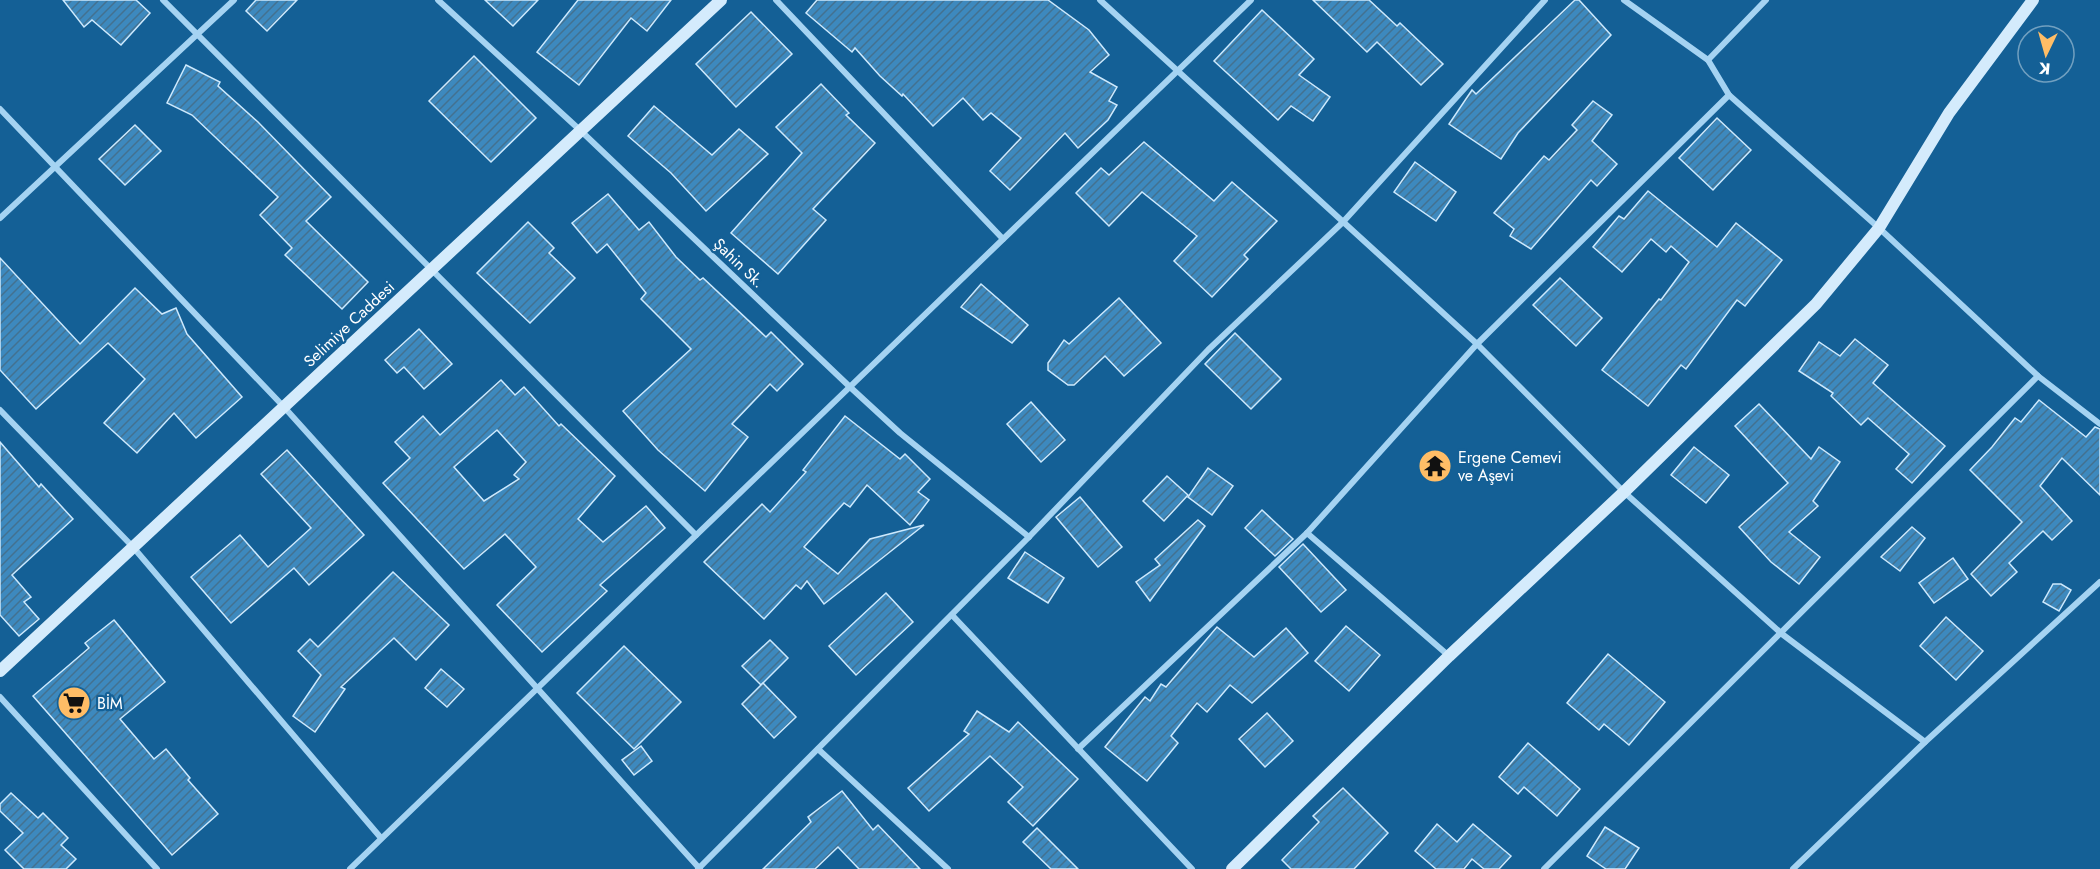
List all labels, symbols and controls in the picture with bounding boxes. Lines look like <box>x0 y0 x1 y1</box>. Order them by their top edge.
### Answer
north arrow <box>2016 24 2076 84</box>
text: K <box>2037 56 2051 80</box>
street label: Şahin Sk. <box>708 233 770 293</box>
street label: Selimiye Caddesi <box>298 276 400 372</box>
place label: Ergene Cemevi ve Aşevi <box>1458 446 1562 487</box>
temple icon: Ergene Cemevi ve Aşevi <box>1417 448 1453 484</box>
supermarket icon: BİM <box>56 685 92 721</box>
place label: BİM <box>97 692 123 715</box>

